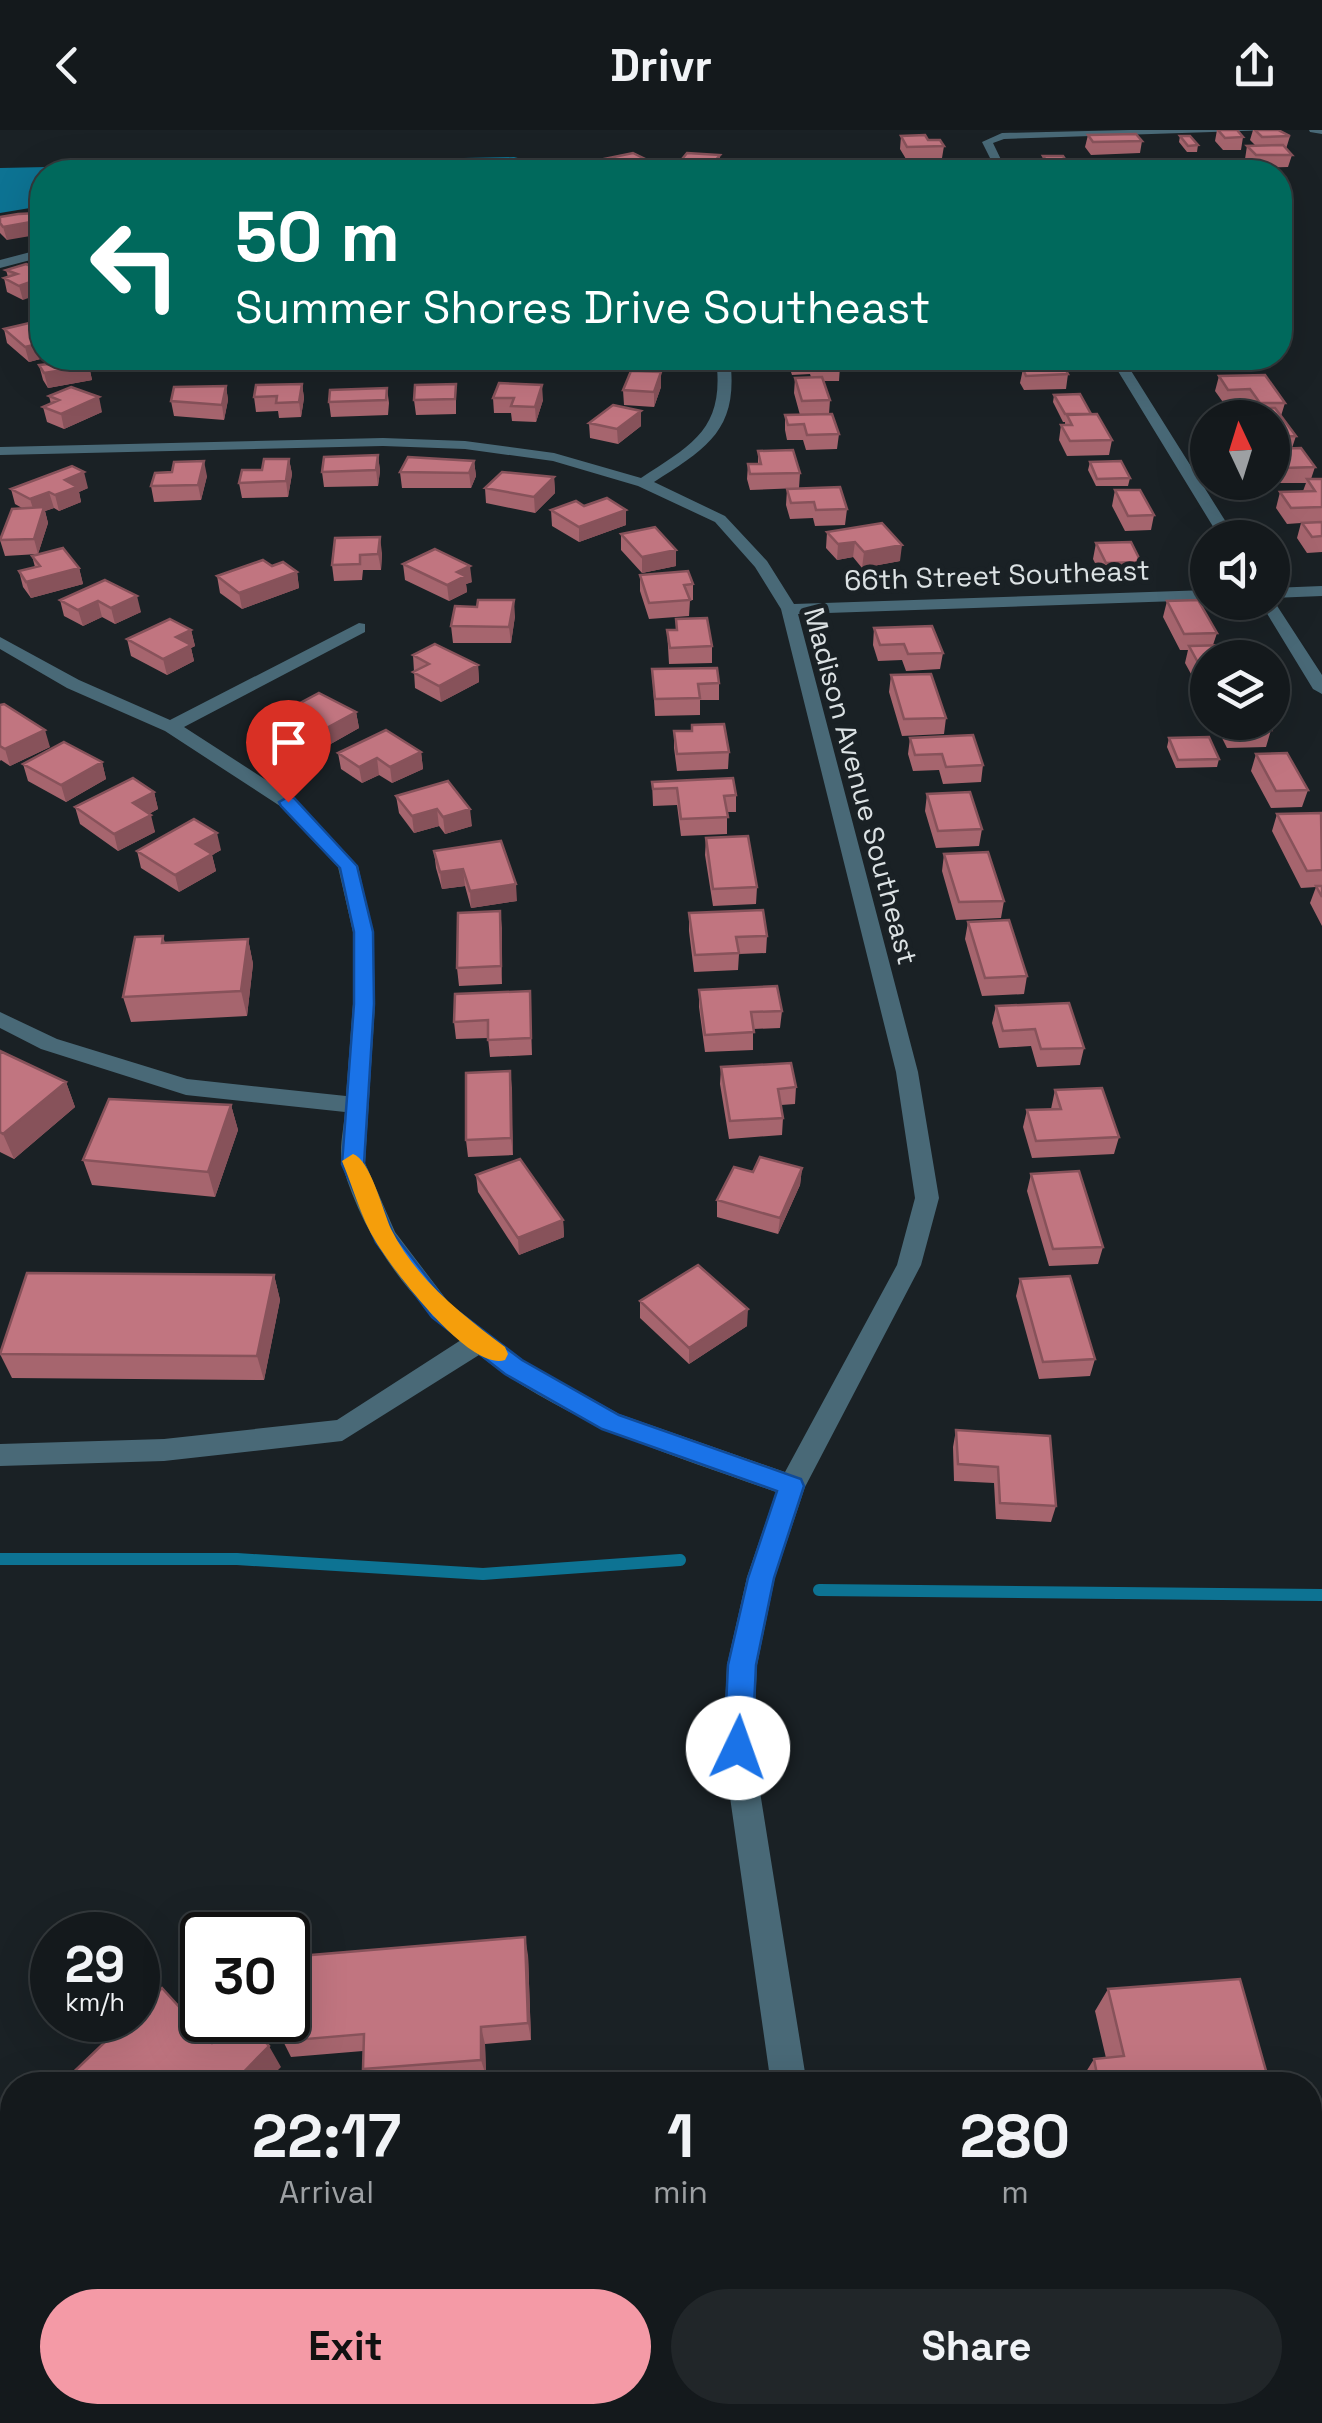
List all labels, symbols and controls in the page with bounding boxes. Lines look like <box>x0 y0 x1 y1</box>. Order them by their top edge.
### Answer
text: Drivr <box>610 37 712 94</box>
icon: back <box>40 38 95 93</box>
icon: share <box>1227 38 1282 93</box>
text: 50 m <box>235 192 400 281</box>
icon: left <box>70 200 200 330</box>
text: Summer Shores Drive Southeast <box>235 279 931 336</box>
north arrow <box>1190 400 1290 500</box>
map controls <box>1190 400 1290 740</box>
button: sound <box>1190 520 1290 620</box>
street label: 66th Street Southeast <box>844 552 1150 598</box>
street label: Madison Avenue Southeast <box>796 603 926 969</box>
button: layers <box>1190 640 1290 740</box>
pin <box>246 700 331 803</box>
icon: arrive <box>261 715 316 770</box>
position arrow <box>686 1696 790 1800</box>
speed limit sign: 30 <box>180 1912 310 2042</box>
text: 29 <box>65 1933 125 1997</box>
text: km/h <box>65 1986 125 2018</box>
text: 22:17 <box>252 2098 401 2175</box>
text: 1 <box>667 2098 694 2175</box>
text: 280 <box>960 2098 1070 2175</box>
text: Arrival <box>279 2172 374 2212</box>
text: min <box>653 2172 708 2212</box>
text: m <box>1001 2172 1029 2212</box>
button: Exit <box>40 2289 651 2404</box>
button: Share <box>671 2289 1282 2404</box>

